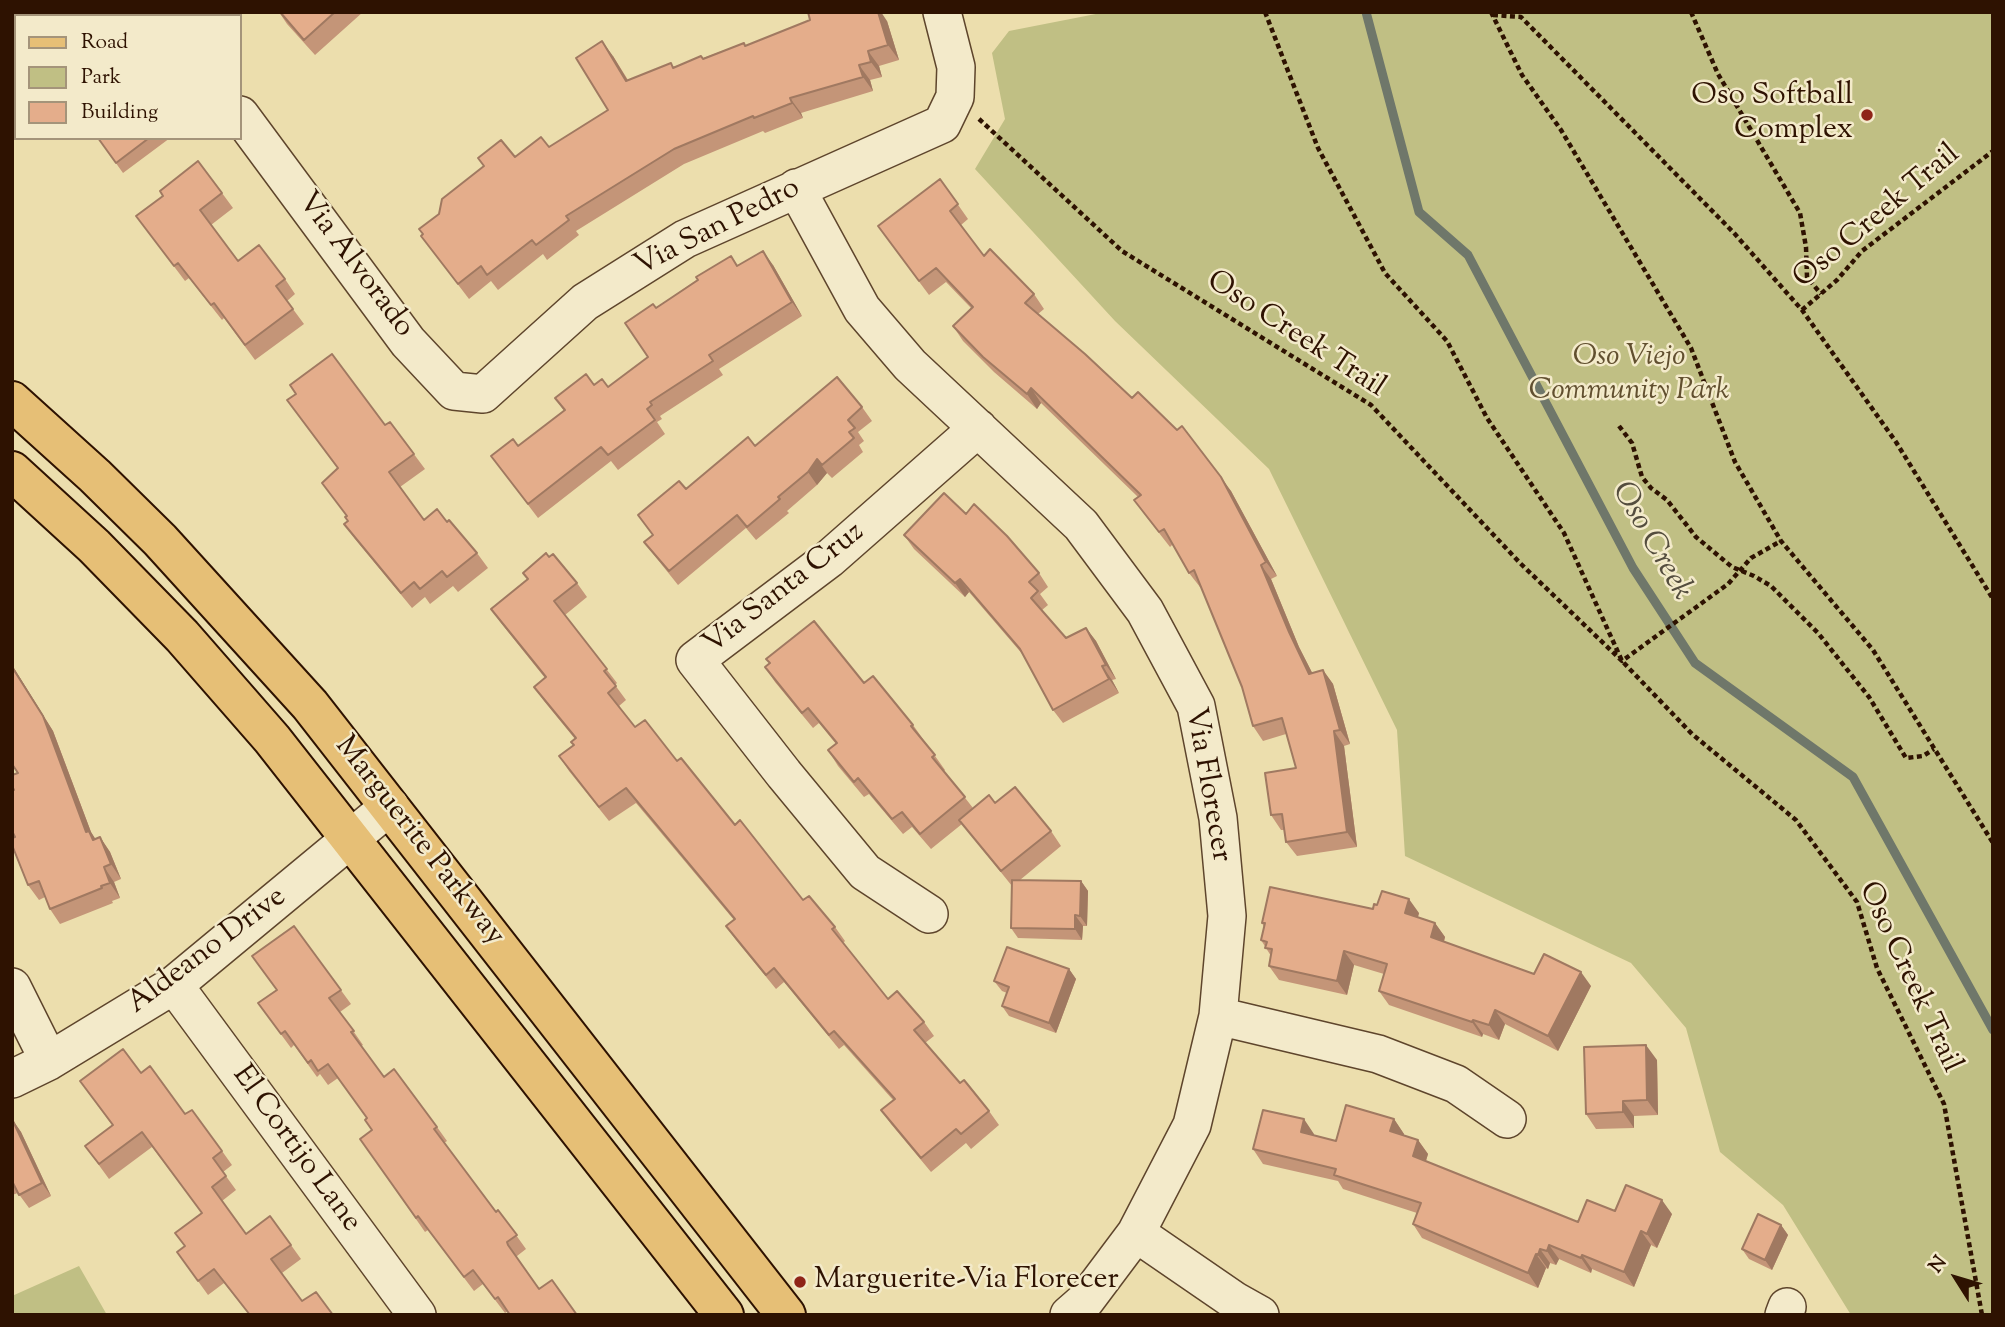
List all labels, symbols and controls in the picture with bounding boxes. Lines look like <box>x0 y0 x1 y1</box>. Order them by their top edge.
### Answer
legend <box>14 14 242 140</box>
text: Road <box>81 28 128 58</box>
text: Park <box>81 63 121 93</box>
place label: Oso Softball Complex <box>1691 80 1853 150</box>
text: Building <box>81 98 158 128</box>
marker: Oso Softball Complex <box>1859 107 1875 123</box>
street label: Oso Creek Trail <box>1787 138 1969 298</box>
street label: Via San Pedro <box>629 172 807 286</box>
street label: Via Alvorado <box>288 186 420 346</box>
street label: Oso Creek Trail <box>1199 265 1391 407</box>
park label: Oso Viejo Community Park <box>1529 341 1729 412</box>
water label: Oso Creek <box>1601 476 1699 608</box>
street label: Via Santa Cruz <box>697 516 873 664</box>
street label: Via Florecer <box>1175 705 1237 865</box>
street label: Marguerite Parkway <box>325 730 511 954</box>
street label: Oso Creek Trail <box>1848 877 1968 1079</box>
street label: Aldeano Drive <box>122 881 294 1023</box>
street label: El Cortijo Lane <box>223 1060 367 1240</box>
north arrow <box>1921 1243 1991 1313</box>
text: N <box>1923 1251 1954 1279</box>
place label: Marguerite-Via Florecer <box>814 1264 1119 1300</box>
marker: Marguerite-Via Florecer <box>792 1274 808 1290</box>

